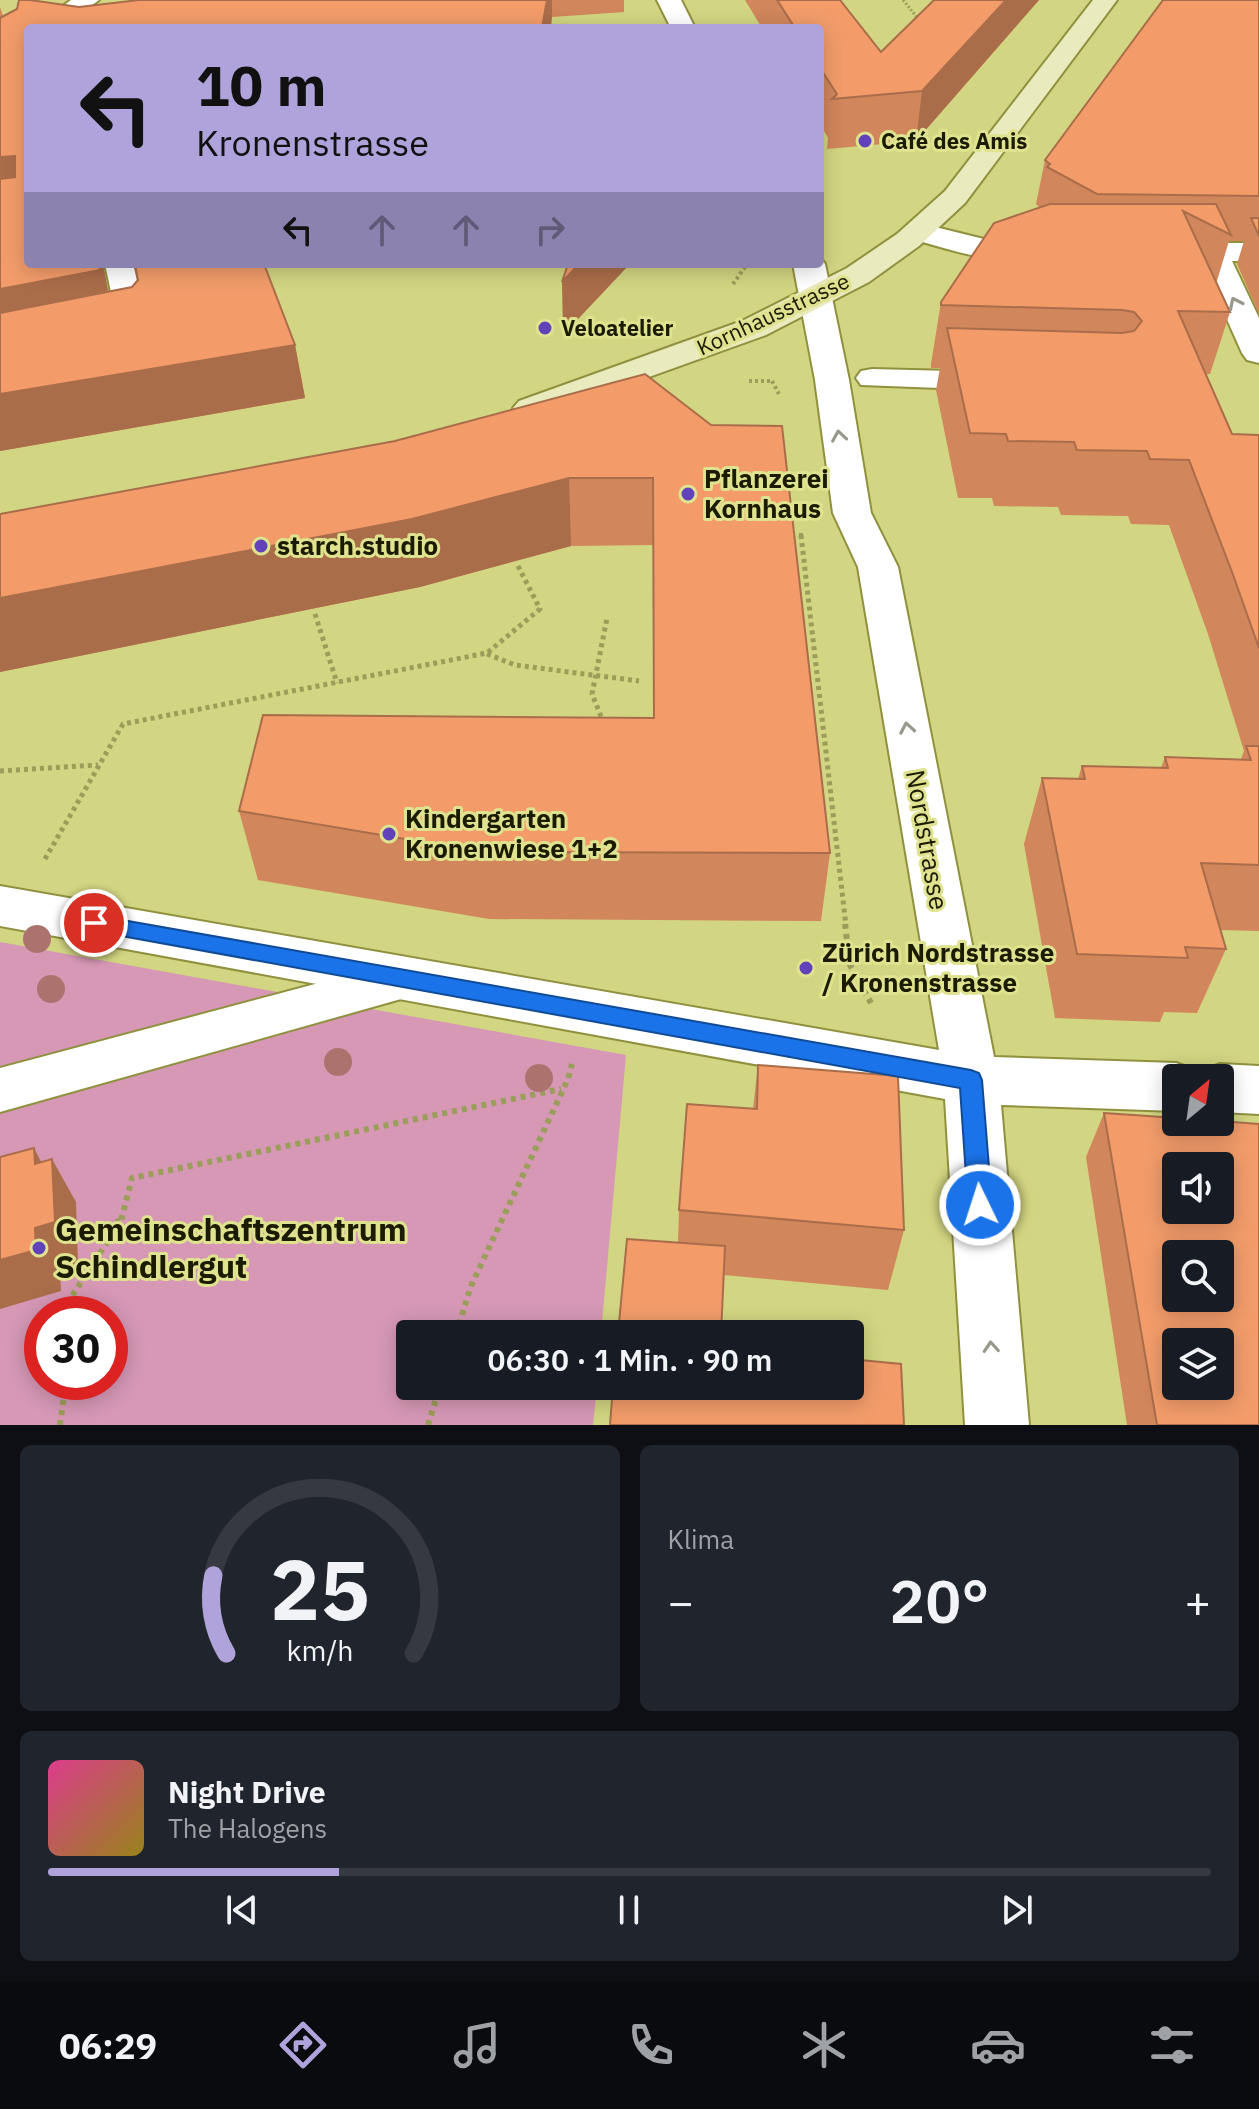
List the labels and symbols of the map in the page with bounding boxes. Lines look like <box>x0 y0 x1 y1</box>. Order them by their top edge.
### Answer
place label: Café des Amis <box>881 126 1027 155</box>
marker: Café des Amis <box>856 132 874 150</box>
street label: Kornhausstrasse <box>692 266 854 362</box>
one-way arrow <box>1229 297 1245 311</box>
place label: Veloatelier <box>561 313 673 342</box>
marker: Veloatelier <box>536 319 554 337</box>
one-way arrow <box>831 430 848 443</box>
place label: Pflanzerei Kornhaus <box>704 461 829 525</box>
marker: Pflanzerei Kornhaus <box>679 485 697 503</box>
place label: starch.studio <box>277 528 438 562</box>
marker: starch.studio <box>252 537 270 555</box>
one-way arrow <box>899 721 916 734</box>
street label: Nordstrasse <box>899 767 957 913</box>
place label: Kindergarten Kronenwiese 1+2 <box>405 801 618 865</box>
marker: Kindergarten Kronenwiese 1+2 <box>380 825 398 843</box>
pin <box>60 889 128 957</box>
place label: Zürich Nordstrasse / Kronenstrasse <box>822 935 1054 999</box>
marker: Zürich Nordstrasse / Kronenstrasse <box>797 959 815 977</box>
north arrow <box>1162 1064 1234 1136</box>
position arrow <box>938 1163 1022 1247</box>
place label: Gemeinschaftszentrum Schindlergut <box>55 1208 407 1287</box>
marker: Gemeinschaftszentrum Schindlergut <box>30 1239 48 1257</box>
speed limit sign: 30 <box>24 1296 128 1400</box>
one-way arrow <box>983 1340 1000 1353</box>

